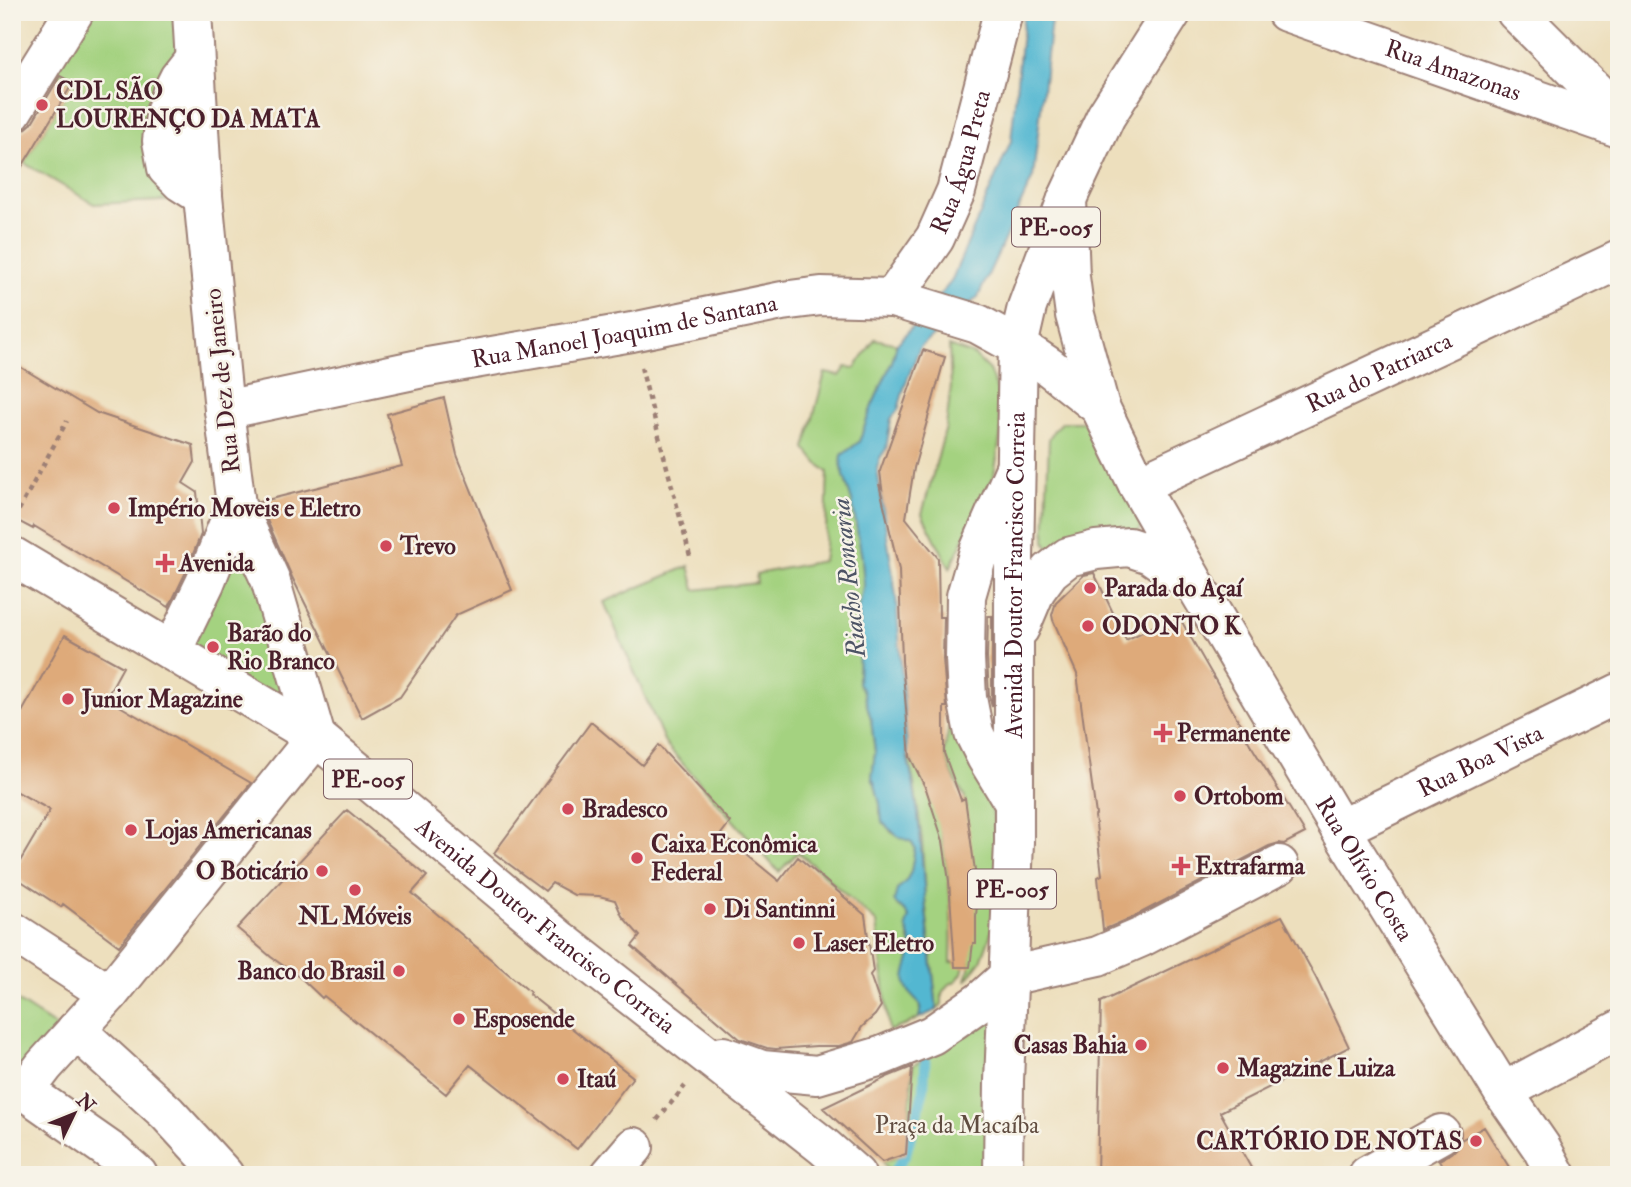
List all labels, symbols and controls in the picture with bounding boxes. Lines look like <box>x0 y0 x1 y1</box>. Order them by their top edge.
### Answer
street label: Rua Amazonas <box>1381 33 1525 109</box>
place label: CDL SÃO LOURENÇO DA MATA <box>56 75 321 135</box>
street label: Rua Água Preta <box>924 86 998 239</box>
marker: CDL SÃO LOURENÇO DA MATA <box>34 97 50 113</box>
road number: PE-005 <box>1012 208 1100 246</box>
street label: Rua Dez de Janeiro <box>197 287 248 475</box>
street label: Rua Manoel Joaquim de Santana <box>469 287 781 375</box>
street label: Rua do Patriarca <box>1301 325 1458 420</box>
street label: Avenida Doutor Francisco Correia <box>999 411 1033 739</box>
place label: Império Moveis e Eletro <box>128 493 361 524</box>
water label: Riacho Roncaria <box>825 496 873 660</box>
marker: Império Moveis e Eletro <box>106 500 122 516</box>
place label: Trevo <box>399 531 456 562</box>
marker: Trevo <box>378 538 394 554</box>
place label: Avenida <box>178 548 255 579</box>
marker: Avenida <box>157 555 173 571</box>
place label: Parada do Açaí <box>1104 573 1245 604</box>
marker: Parada do Açaí <box>1082 580 1098 596</box>
place label: ODONTO K <box>1102 611 1242 642</box>
place label: Barão do Rio Branco <box>227 618 335 677</box>
marker: ODONTO K <box>1080 618 1096 634</box>
marker: Barão do Rio Branco <box>205 639 221 655</box>
place label: Junior Magazine <box>81 684 243 715</box>
marker: Junior Magazine <box>60 691 76 707</box>
street label: Rua Boa Vista <box>1413 717 1549 805</box>
place label: Permanente <box>1177 718 1290 749</box>
marker: Permanente <box>1155 725 1171 741</box>
road number: PE-005 <box>324 760 412 799</box>
place label: Ortobom <box>1194 781 1284 812</box>
marker: Ortobom <box>1172 788 1188 804</box>
street label: Rua Olívio Costa <box>1308 791 1421 948</box>
place label: Bradesco <box>582 794 668 825</box>
marker: Bradesco <box>560 801 576 817</box>
street label: Avenida Doutor Francisco Correia <box>408 811 683 1041</box>
place label: Lojas Americanas <box>145 815 312 846</box>
marker: Lojas Americanas <box>123 822 139 838</box>
place label: Caixa Econômica Federal <box>651 829 818 888</box>
marker: Caixa Econômica Federal <box>629 850 645 866</box>
place label: Extrafarma <box>1195 851 1306 882</box>
place label: O Boticário <box>196 856 308 887</box>
marker: Extrafarma <box>1173 858 1189 874</box>
marker: O Boticário <box>314 863 330 879</box>
road number: PE-005 <box>968 870 1056 908</box>
marker: NL Móveis <box>347 882 363 898</box>
place label: Di Santinni <box>724 894 836 925</box>
place label: NL Móveis <box>298 901 411 932</box>
marker: Di Santinni <box>702 901 718 917</box>
place label: Laser Eletro <box>813 928 935 959</box>
marker: Laser Eletro <box>791 935 807 951</box>
place label: Banco do Brasil <box>237 956 386 987</box>
marker: Banco do Brasil <box>391 963 407 979</box>
place label: Esposende <box>473 1004 575 1035</box>
marker: Esposende <box>451 1011 467 1027</box>
place label: Casas Bahia <box>1014 1030 1128 1061</box>
marker: Casas Bahia <box>1133 1037 1149 1053</box>
place label: Magazine Luiza <box>1236 1053 1396 1084</box>
marker: Magazine Luiza <box>1215 1060 1231 1076</box>
place label: Itaú <box>577 1064 617 1095</box>
marker: Itaú <box>555 1071 571 1087</box>
north arrow <box>38 1078 108 1148</box>
text: N <box>70 1088 101 1118</box>
park label: Praça da Macaíba <box>875 1110 1040 1141</box>
place label: CARTÓRIO DE NOTAS <box>1196 1125 1462 1157</box>
marker: CARTÓRIO DE NOTAS <box>1468 1133 1484 1149</box>

